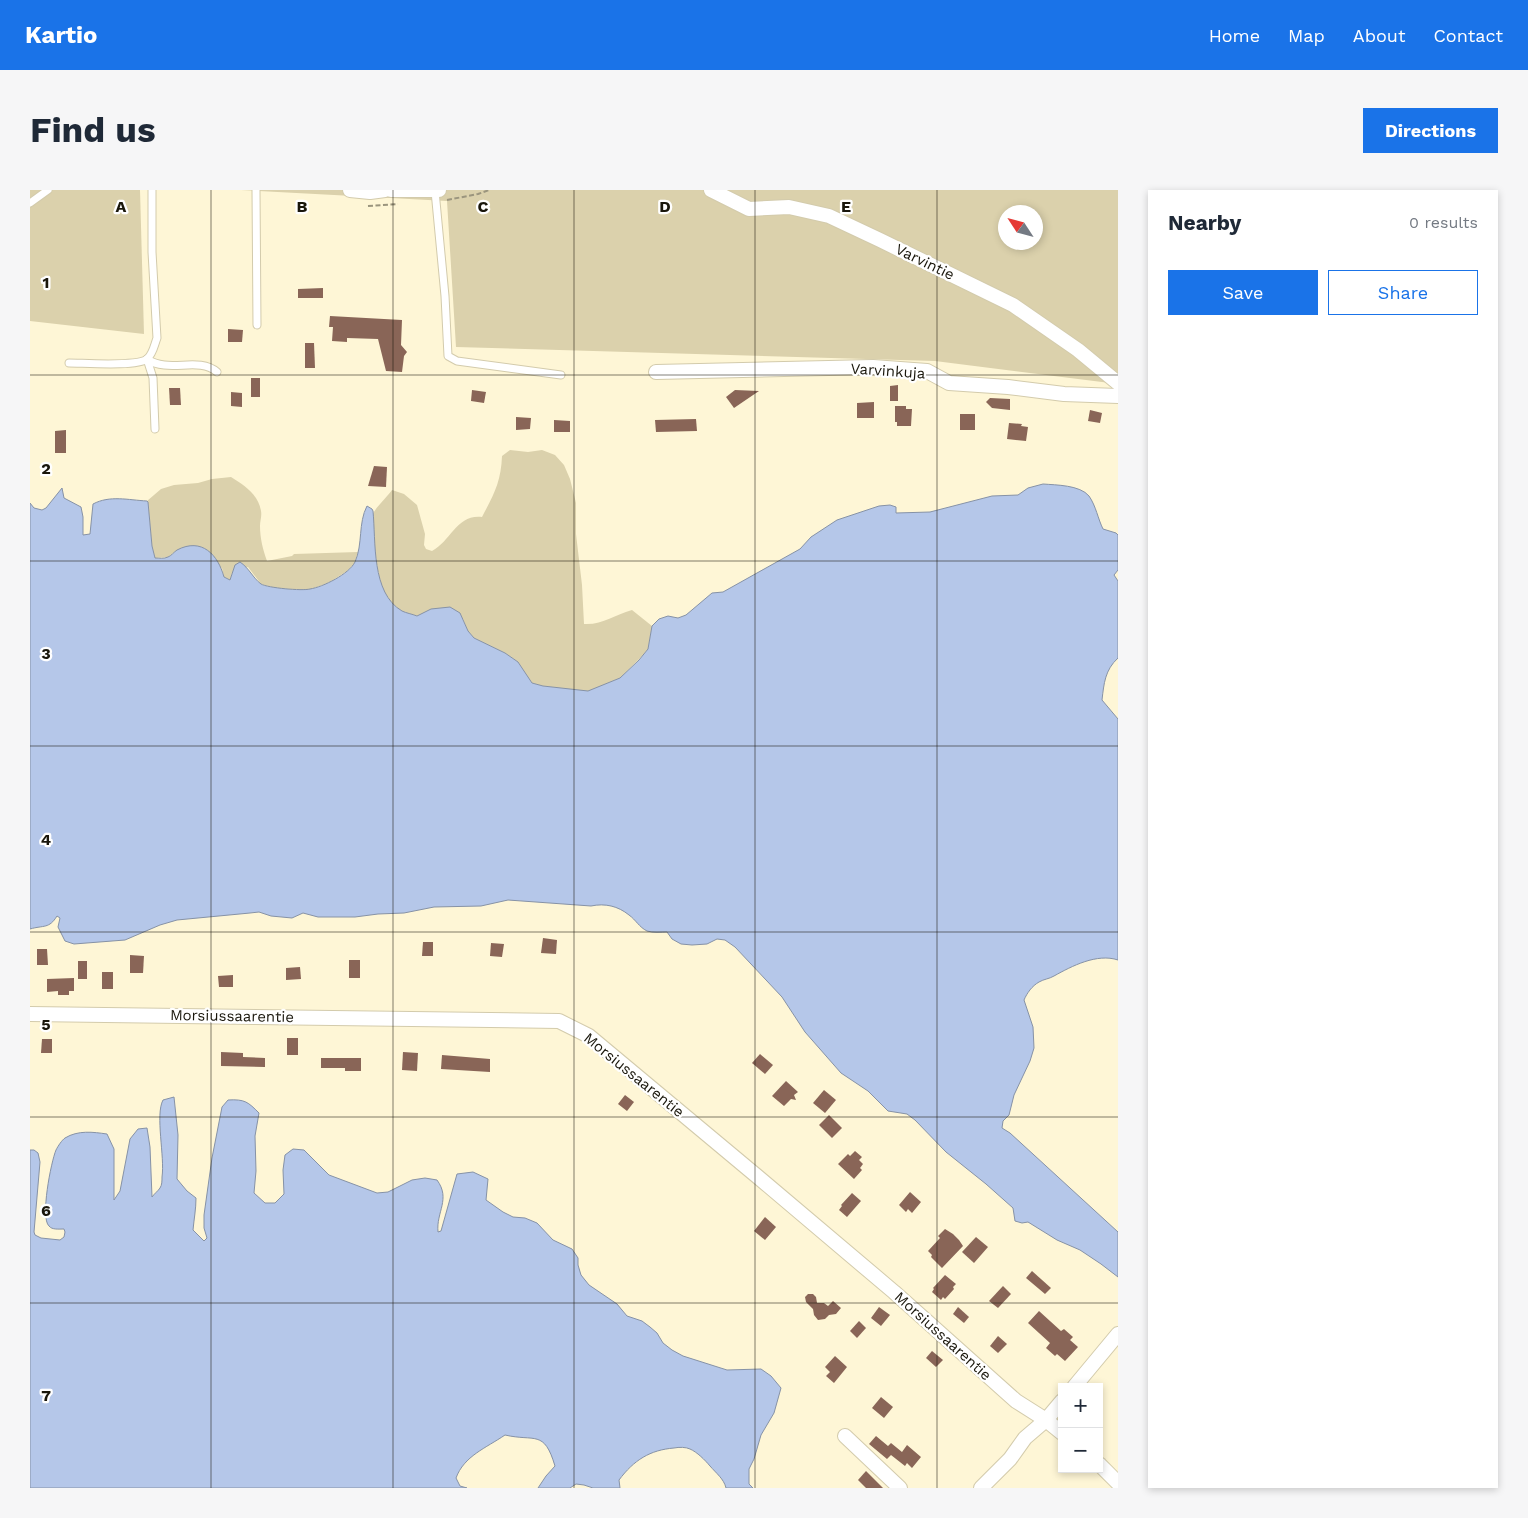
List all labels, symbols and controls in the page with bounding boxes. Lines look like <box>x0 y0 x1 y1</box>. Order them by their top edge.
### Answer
text: Kartio <box>25 21 97 49</box>
text: Home <box>1209 25 1260 46</box>
text: Map <box>1288 25 1325 46</box>
text: About <box>1353 25 1405 46</box>
text: Contact <box>1433 25 1503 46</box>
button: Directions <box>1363 108 1498 153</box>
text: Find us <box>30 109 156 151</box>
text: A <box>116 197 127 216</box>
text: B <box>297 197 308 216</box>
text: C <box>478 197 489 216</box>
text: D <box>659 197 671 216</box>
text: E <box>841 197 851 216</box>
north arrow <box>998 205 1043 250</box>
text: Nearby <box>1168 210 1241 235</box>
text: 0 results <box>1409 213 1478 232</box>
street label: Varvintie <box>893 240 957 284</box>
button: Save <box>1168 270 1318 315</box>
button: Share <box>1328 270 1478 315</box>
text: 1 <box>43 273 49 292</box>
street label: Varvinkuja <box>850 359 926 383</box>
text: 2 <box>41 459 51 478</box>
text: 3 <box>41 644 51 663</box>
text: 4 <box>41 830 51 849</box>
street label: Morsiussaarentie <box>170 1006 294 1026</box>
text: 5 <box>41 1015 51 1034</box>
street label: Morsiussaarentie <box>580 1029 688 1121</box>
text: 6 <box>41 1201 51 1220</box>
street label: Morsiussaarentie <box>891 1288 995 1384</box>
map controls <box>1058 1383 1103 1473</box>
button: + <box>1058 1383 1103 1428</box>
text: 7 <box>41 1386 51 1405</box>
button: − <box>1058 1428 1103 1473</box>

